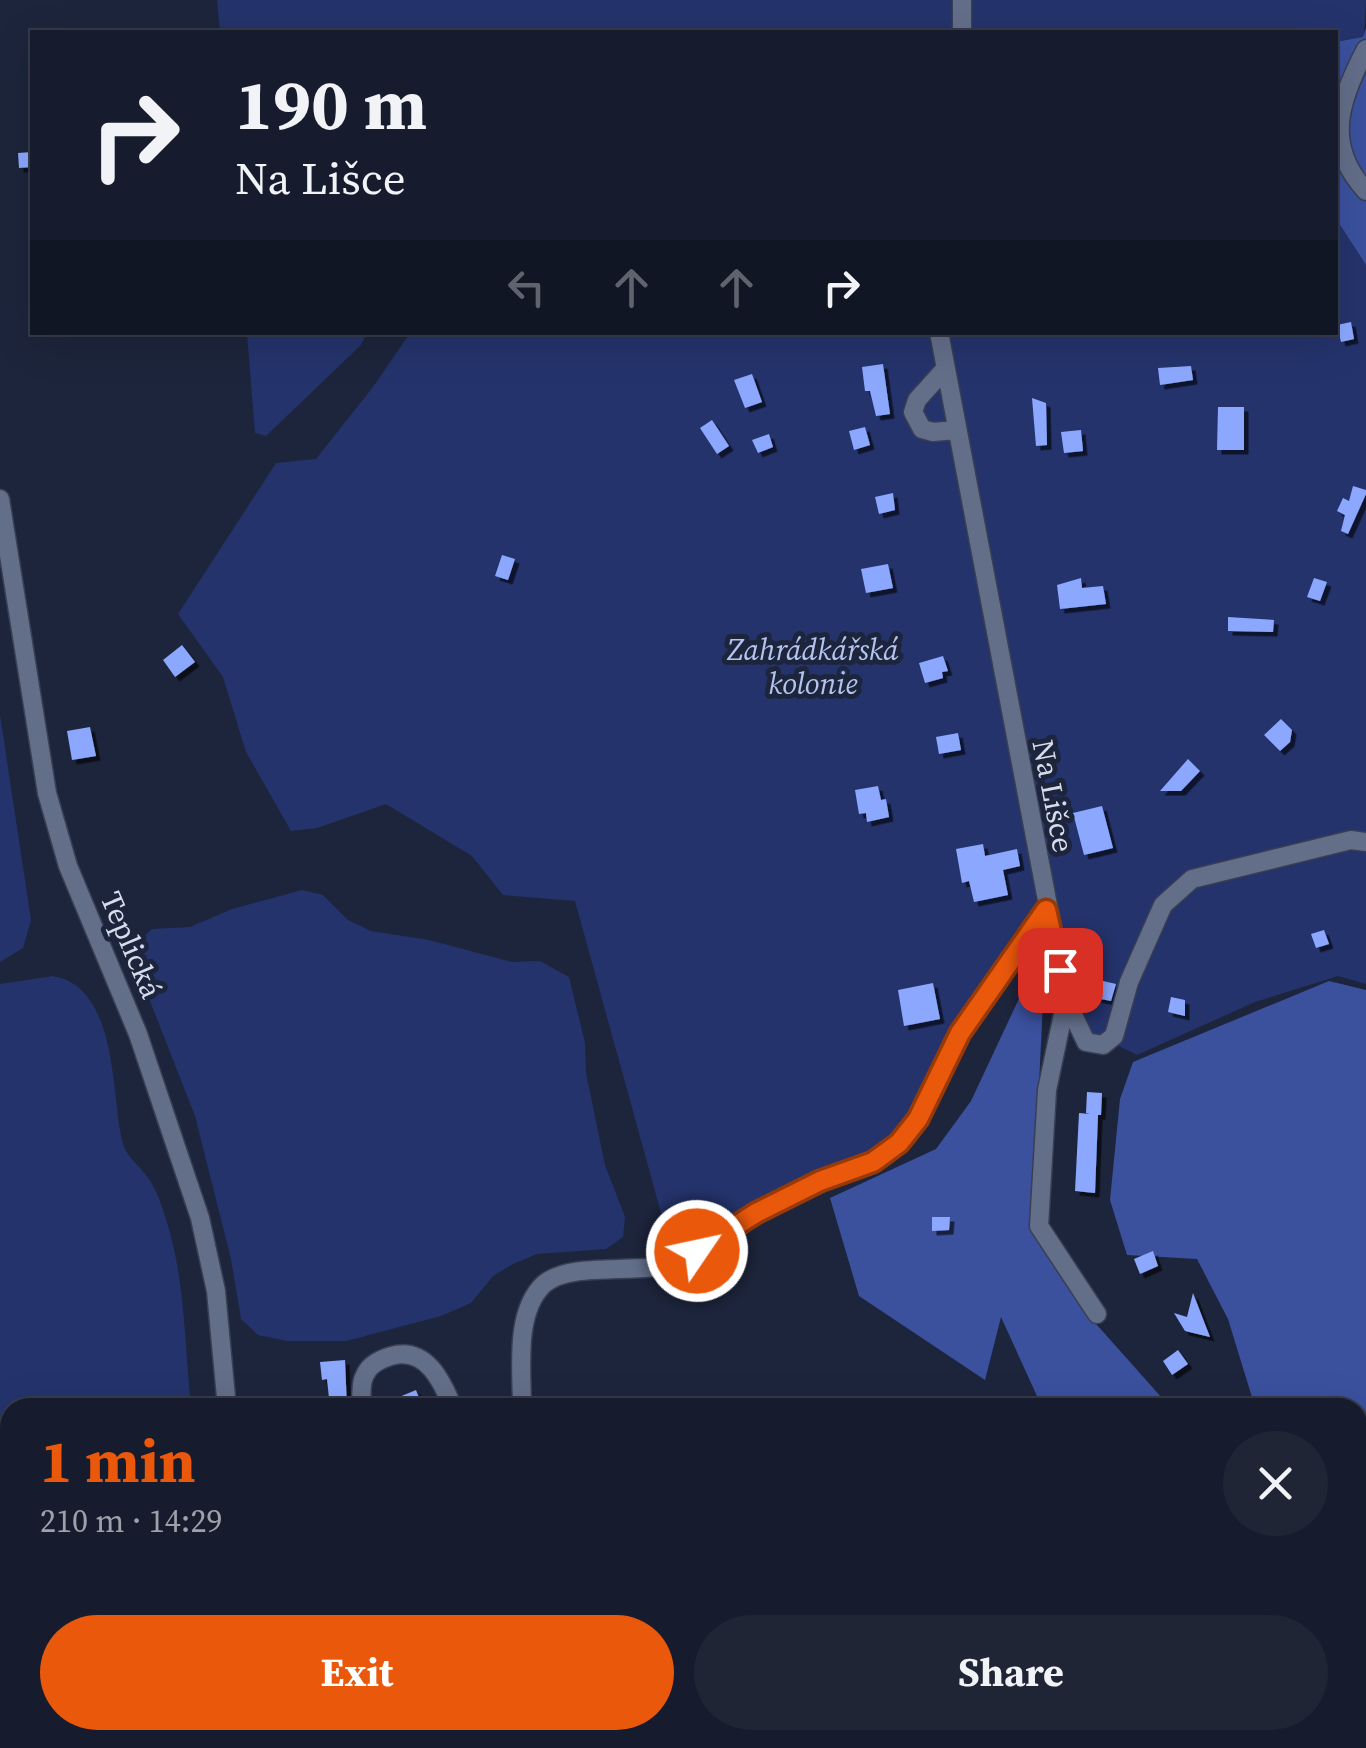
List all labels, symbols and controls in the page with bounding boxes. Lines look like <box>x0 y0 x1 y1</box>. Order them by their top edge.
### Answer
text: 190 m <box>235 56 427 152</box>
icon: right <box>70 70 200 200</box>
text: Na Lišce <box>235 147 406 209</box>
icon: left <box>499 260 554 315</box>
icon: ahead <box>604 260 659 315</box>
icon: ahead <box>709 260 764 315</box>
icon: right <box>814 260 869 315</box>
park label: Zahrádkářská kolonie <box>726 629 899 704</box>
street label: Na Lišce <box>1023 736 1084 856</box>
street label: Teplická <box>91 885 173 1005</box>
pin <box>1018 928 1103 1013</box>
icon: arrive <box>1033 943 1088 998</box>
position arrow <box>645 1199 749 1303</box>
text: 1 min <box>40 1420 196 1502</box>
button: close <box>1223 1431 1328 1536</box>
text: 210 m · 14:29 <box>40 1499 222 1543</box>
button: Exit <box>40 1615 674 1730</box>
button: Share <box>694 1615 1328 1730</box>

